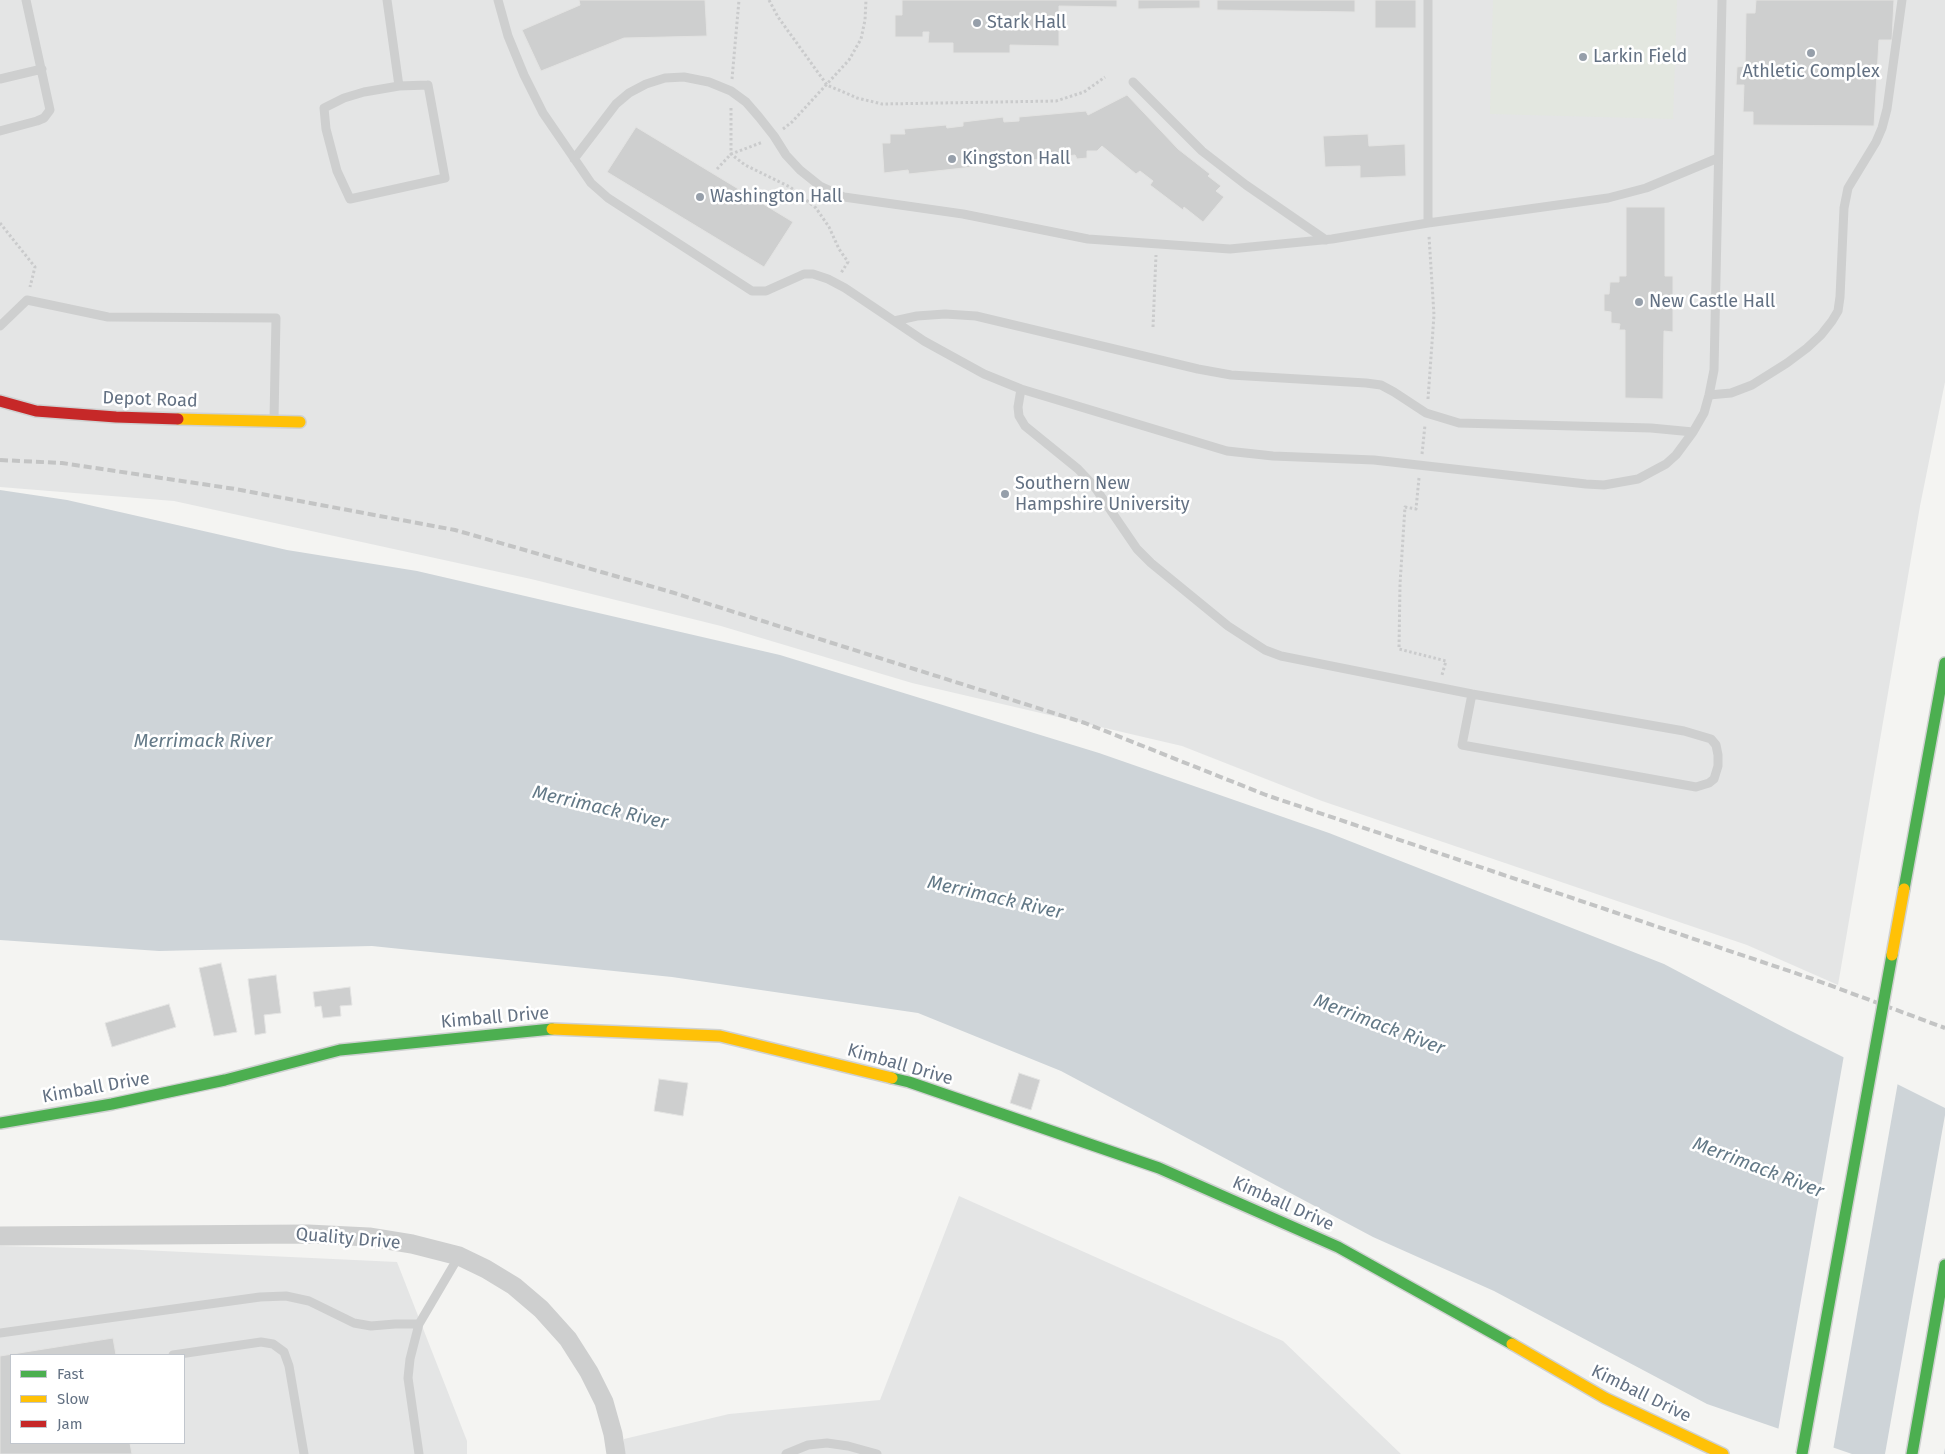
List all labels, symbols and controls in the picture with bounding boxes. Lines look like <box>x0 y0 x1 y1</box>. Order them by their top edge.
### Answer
place label: Stark Hall <box>987 12 1066 34</box>
marker: Stark Hall <box>971 17 983 29</box>
place label: Larkin Field <box>1593 46 1687 68</box>
marker: Athletic Complex <box>1805 47 1817 59</box>
marker: Larkin Field <box>1577 51 1589 63</box>
place label: Athletic Complex <box>1742 61 1880 83</box>
place label: Kingston Hall <box>962 148 1070 170</box>
marker: Kingston Hall <box>946 153 958 165</box>
place label: Washington Hall <box>710 186 842 208</box>
marker: Washington Hall <box>694 191 706 203</box>
place label: New Castle Hall <box>1649 291 1775 313</box>
marker: New Castle Hall <box>1633 296 1645 308</box>
street label: Depot Road <box>102 388 198 412</box>
place label: Southern New Hampshire University <box>1015 473 1190 516</box>
marker: Southern New Hampshire University <box>999 488 1011 500</box>
water label: Merrimack River <box>134 731 272 753</box>
water label: Merrimack River <box>530 781 670 835</box>
water label: Merrimack River <box>925 871 1065 925</box>
water label: Merrimack River <box>1310 990 1448 1060</box>
street label: Kimball Drive <box>440 1003 550 1033</box>
street label: Kimball Drive <box>845 1040 955 1090</box>
street label: Kimball Drive <box>41 1068 151 1108</box>
water label: Merrimack River <box>1689 1133 1827 1203</box>
street label: Kimball Drive <box>1229 1172 1337 1236</box>
street label: Quality Drive <box>295 1224 401 1254</box>
legend <box>10 1354 185 1444</box>
street label: Kimball Drive <box>1587 1360 1695 1428</box>
text: Fast <box>57 1365 84 1383</box>
text: Slow <box>57 1390 89 1408</box>
text: Jam <box>57 1415 83 1433</box>

